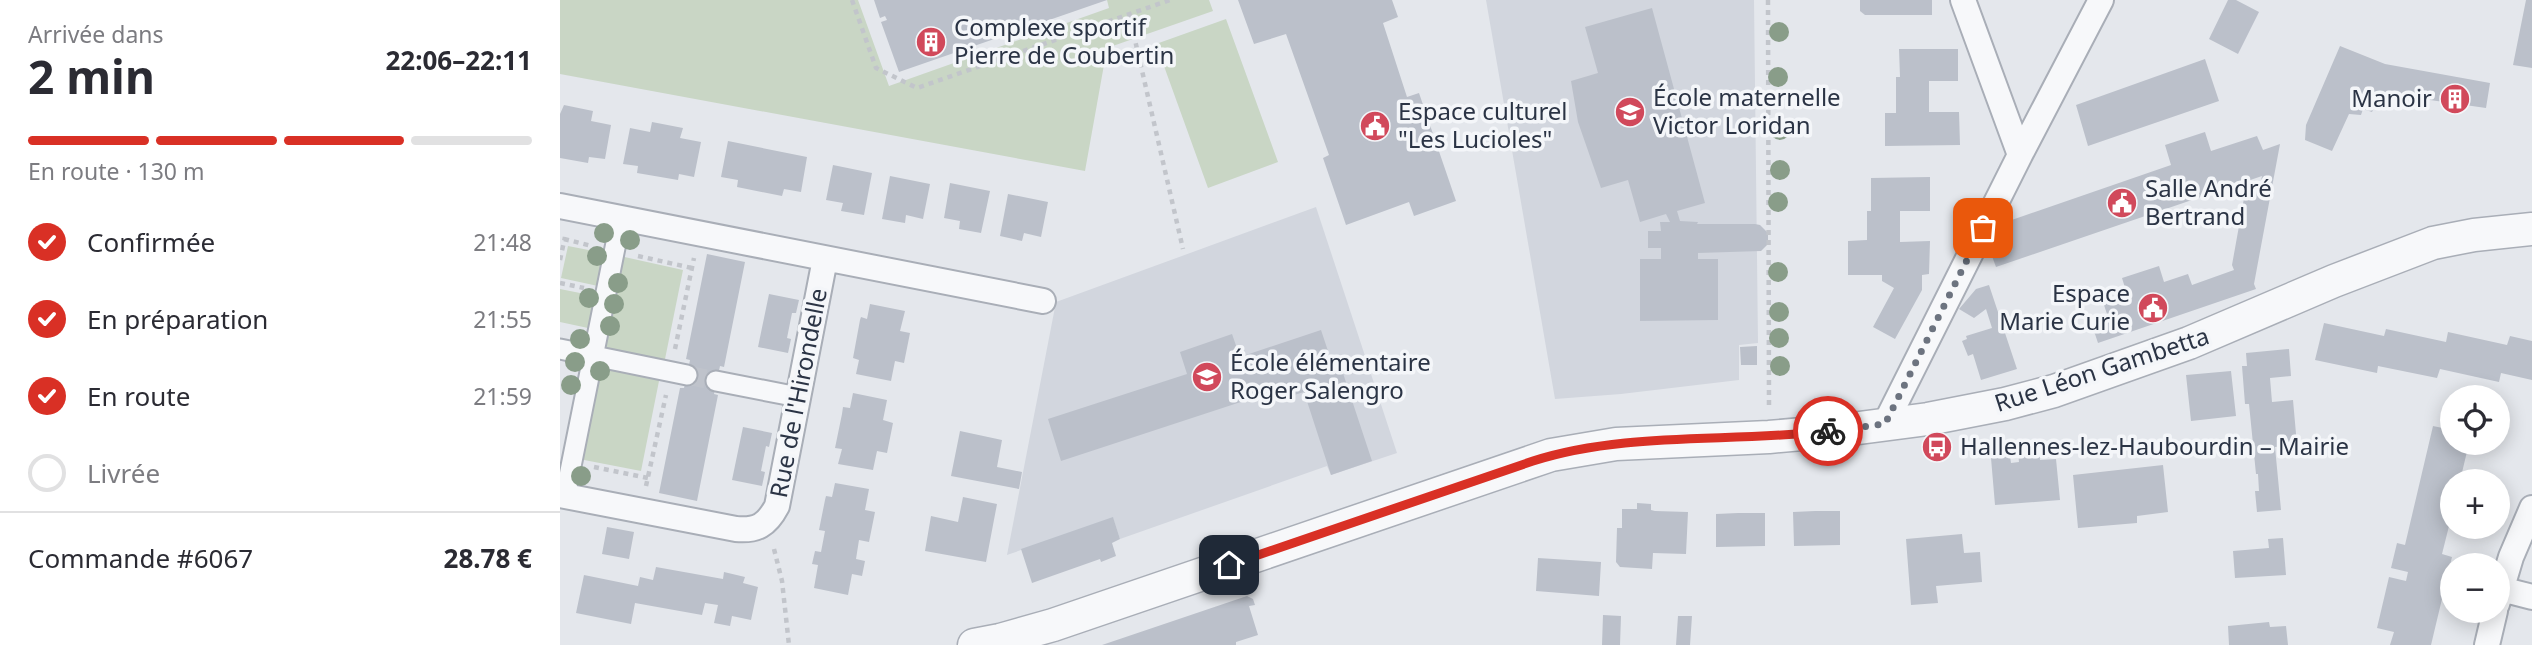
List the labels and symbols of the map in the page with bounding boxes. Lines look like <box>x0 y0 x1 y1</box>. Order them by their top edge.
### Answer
place label: Complexe sportif Pierre de Coubertin <box>954 10 1174 71</box>
building icon: Complexe sportif Pierre de Coubertin <box>914 25 948 59</box>
place label: École maternelle Victor Loridan <box>1653 80 1841 141</box>
place label: Manoir <box>2351 81 2432 114</box>
building icon: Manoir <box>2438 82 2472 116</box>
place label: Espace culturel "Les Lucioles" <box>1398 94 1568 155</box>
school or university icon: École maternelle Victor Loridan <box>1613 95 1647 129</box>
public building icon: Espace culturel "Les Lucioles" <box>1358 109 1392 143</box>
place label: Salle André Bertrand <box>2145 171 2272 232</box>
public building icon: Salle André Bertrand <box>2105 186 2139 220</box>
pin <box>1953 198 2013 258</box>
place label: Espace Marie Curie <box>1999 276 2130 337</box>
street label: Rue de l'Hirondelle <box>761 285 834 500</box>
public building icon: Espace Marie Curie <box>2136 291 2170 325</box>
street label: Rue Léon Gambetta <box>1990 318 2213 419</box>
place label: École élémentaire Roger Salengro <box>1230 345 1431 406</box>
school or university icon: École élémentaire Roger Salengro <box>1190 360 1224 394</box>
courier <box>1793 396 1863 466</box>
place label: Hallennes-lez-Haubourdin – Mairie <box>1960 429 2349 462</box>
bus stop icon: Hallennes-lez-Haubourdin – Mairie <box>1920 430 1954 464</box>
pin <box>1199 535 1259 595</box>

